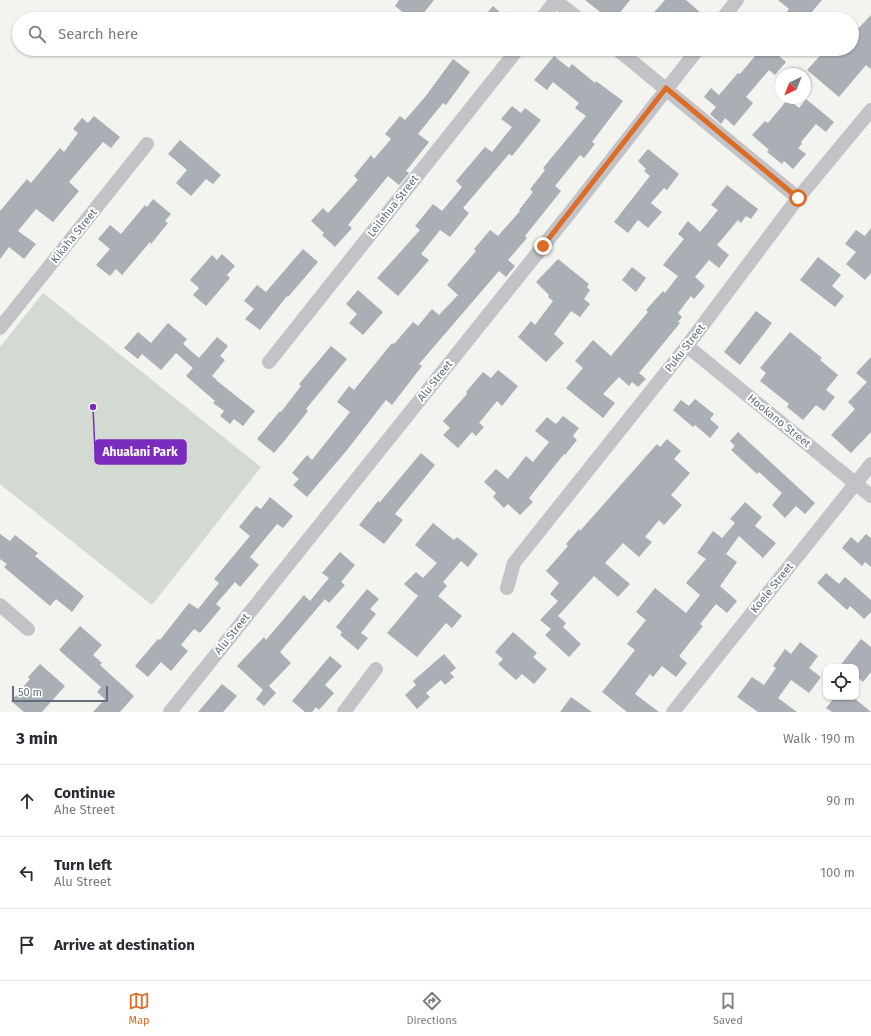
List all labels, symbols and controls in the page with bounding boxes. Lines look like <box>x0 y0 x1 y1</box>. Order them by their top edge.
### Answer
search box <box>12 12 859 56</box>
icon: search <box>26 23 48 45</box>
text: Search here <box>58 25 138 43</box>
north arrow <box>775 68 811 104</box>
street label: Leilehua Street <box>365 172 421 240</box>
route start <box>789 189 807 207</box>
street label: Kikaha Street <box>48 206 100 266</box>
route end <box>534 237 552 255</box>
street label: Puku Street <box>662 321 708 375</box>
street label: Alu Street <box>415 358 455 404</box>
street label: Hookano Street <box>745 392 813 450</box>
callout: Ahualani Park <box>95 440 186 464</box>
text: Ahualani Park <box>101 445 178 459</box>
street label: Koele Street <box>748 560 796 616</box>
street label: Alu Street <box>212 611 252 657</box>
map controls <box>823 664 859 700</box>
button: locate <box>823 664 859 700</box>
scale bar <box>12 684 108 703</box>
text: 50 m <box>18 686 42 699</box>
text: 3 min <box>16 728 58 749</box>
text: Walk · 190 m <box>783 731 855 746</box>
text: Continue <box>54 784 115 802</box>
icon: ahead <box>16 790 38 812</box>
text: 90 m <box>826 793 855 808</box>
text: Ahe Street <box>54 802 115 817</box>
text: Turn left <box>54 856 112 874</box>
icon: left <box>16 862 38 884</box>
text: 100 m <box>820 865 855 880</box>
text: Alu Street <box>54 874 112 889</box>
icon: arrive <box>16 934 38 956</box>
text: Arrive at destination <box>54 936 195 954</box>
tab: Map <box>128 990 150 1027</box>
tab: Directions <box>406 990 457 1027</box>
tab: Saved <box>713 990 743 1027</box>

